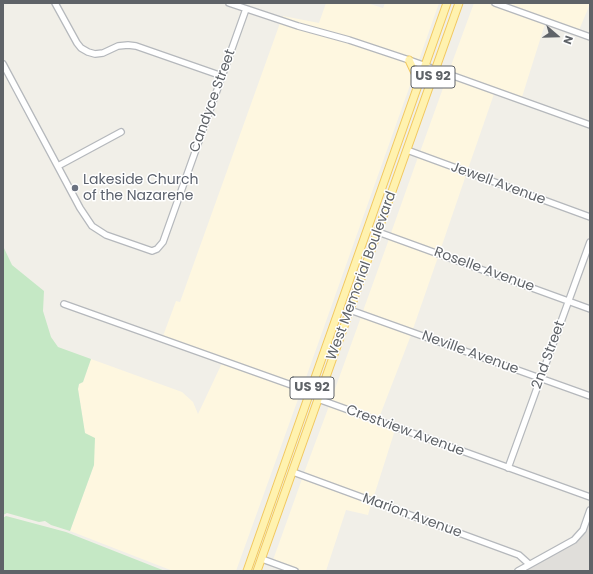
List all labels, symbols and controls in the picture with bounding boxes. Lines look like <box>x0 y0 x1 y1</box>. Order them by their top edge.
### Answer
north arrow <box>537 16 577 56</box>
text: N <box>559 33 577 47</box>
street label: Candyce Street <box>187 47 239 155</box>
road number: US 92 <box>411 66 455 88</box>
street label: Jewell Avenue <box>448 159 548 209</box>
place label: Lakeside Church of the Nazarene <box>83 172 198 204</box>
marker: Lakeside Church of the Nazarene <box>70 183 80 193</box>
street label: West Memorial Boulevard <box>324 189 400 363</box>
street label: Roselle Avenue <box>432 244 536 296</box>
street label: 2nd Street <box>529 319 569 391</box>
street label: Neville Avenue <box>419 328 521 378</box>
road number: US 92 <box>290 377 334 399</box>
street label: Crestview Avenue <box>343 402 467 460</box>
street label: Marion Avenue <box>360 490 464 542</box>

